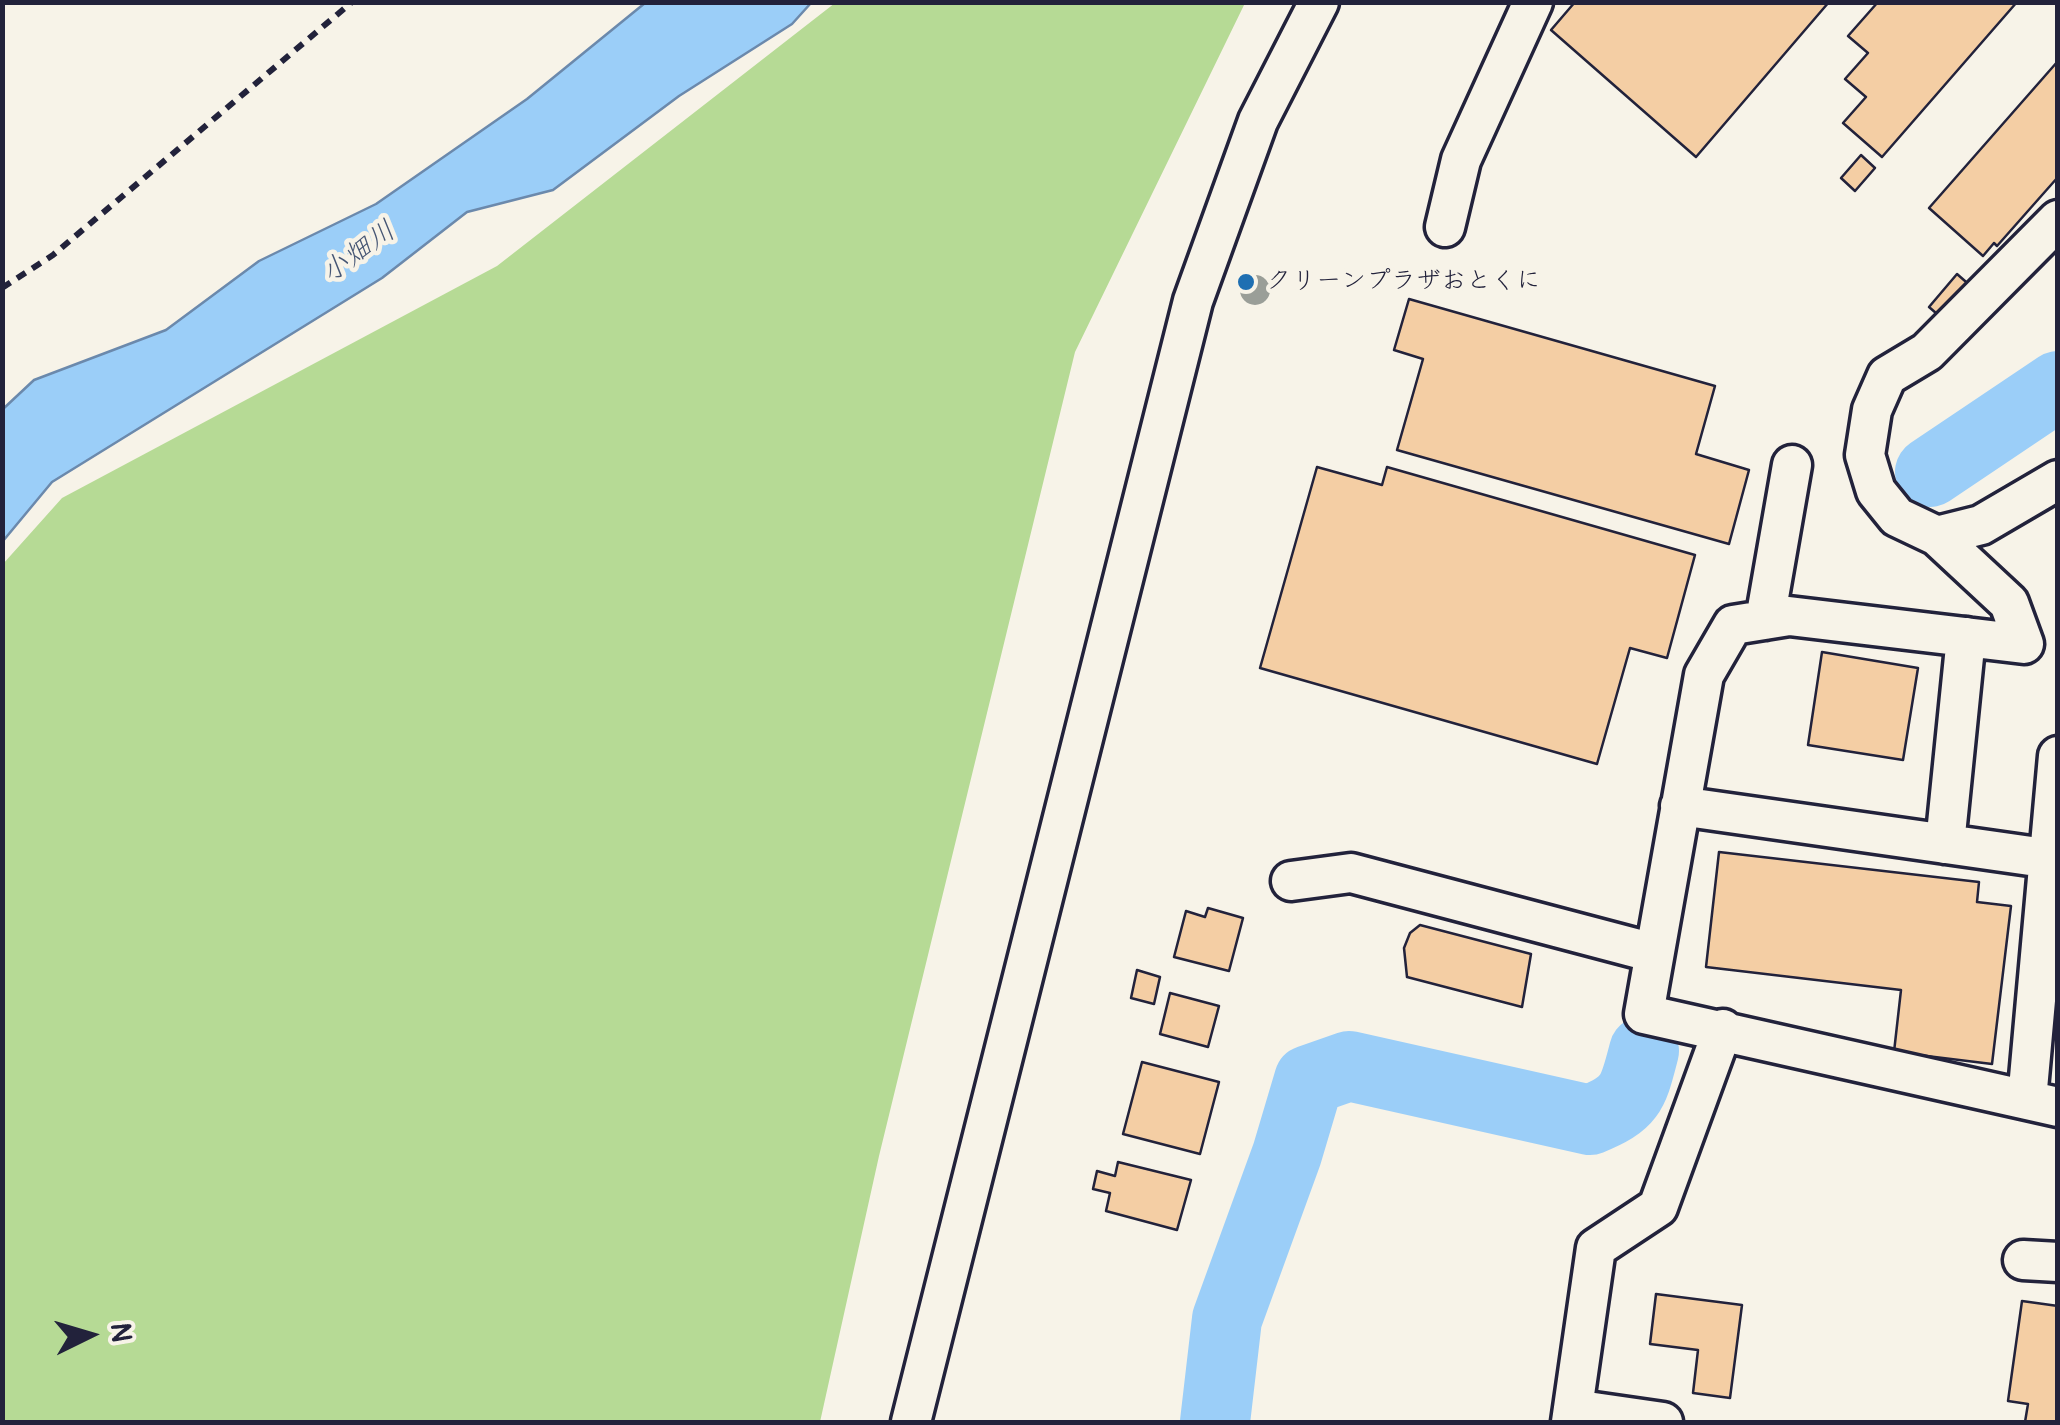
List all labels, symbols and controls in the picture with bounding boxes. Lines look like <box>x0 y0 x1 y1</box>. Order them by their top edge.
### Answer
water label: 小畑川 <box>315 215 403 291</box>
place label: クリーンプラザおとくに <box>1266 267 1541 297</box>
marker: クリーンプラザおとくに <box>1235 271 1257 293</box>
north arrow <box>40 1285 140 1385</box>
text: N <box>102 1321 139 1343</box>

